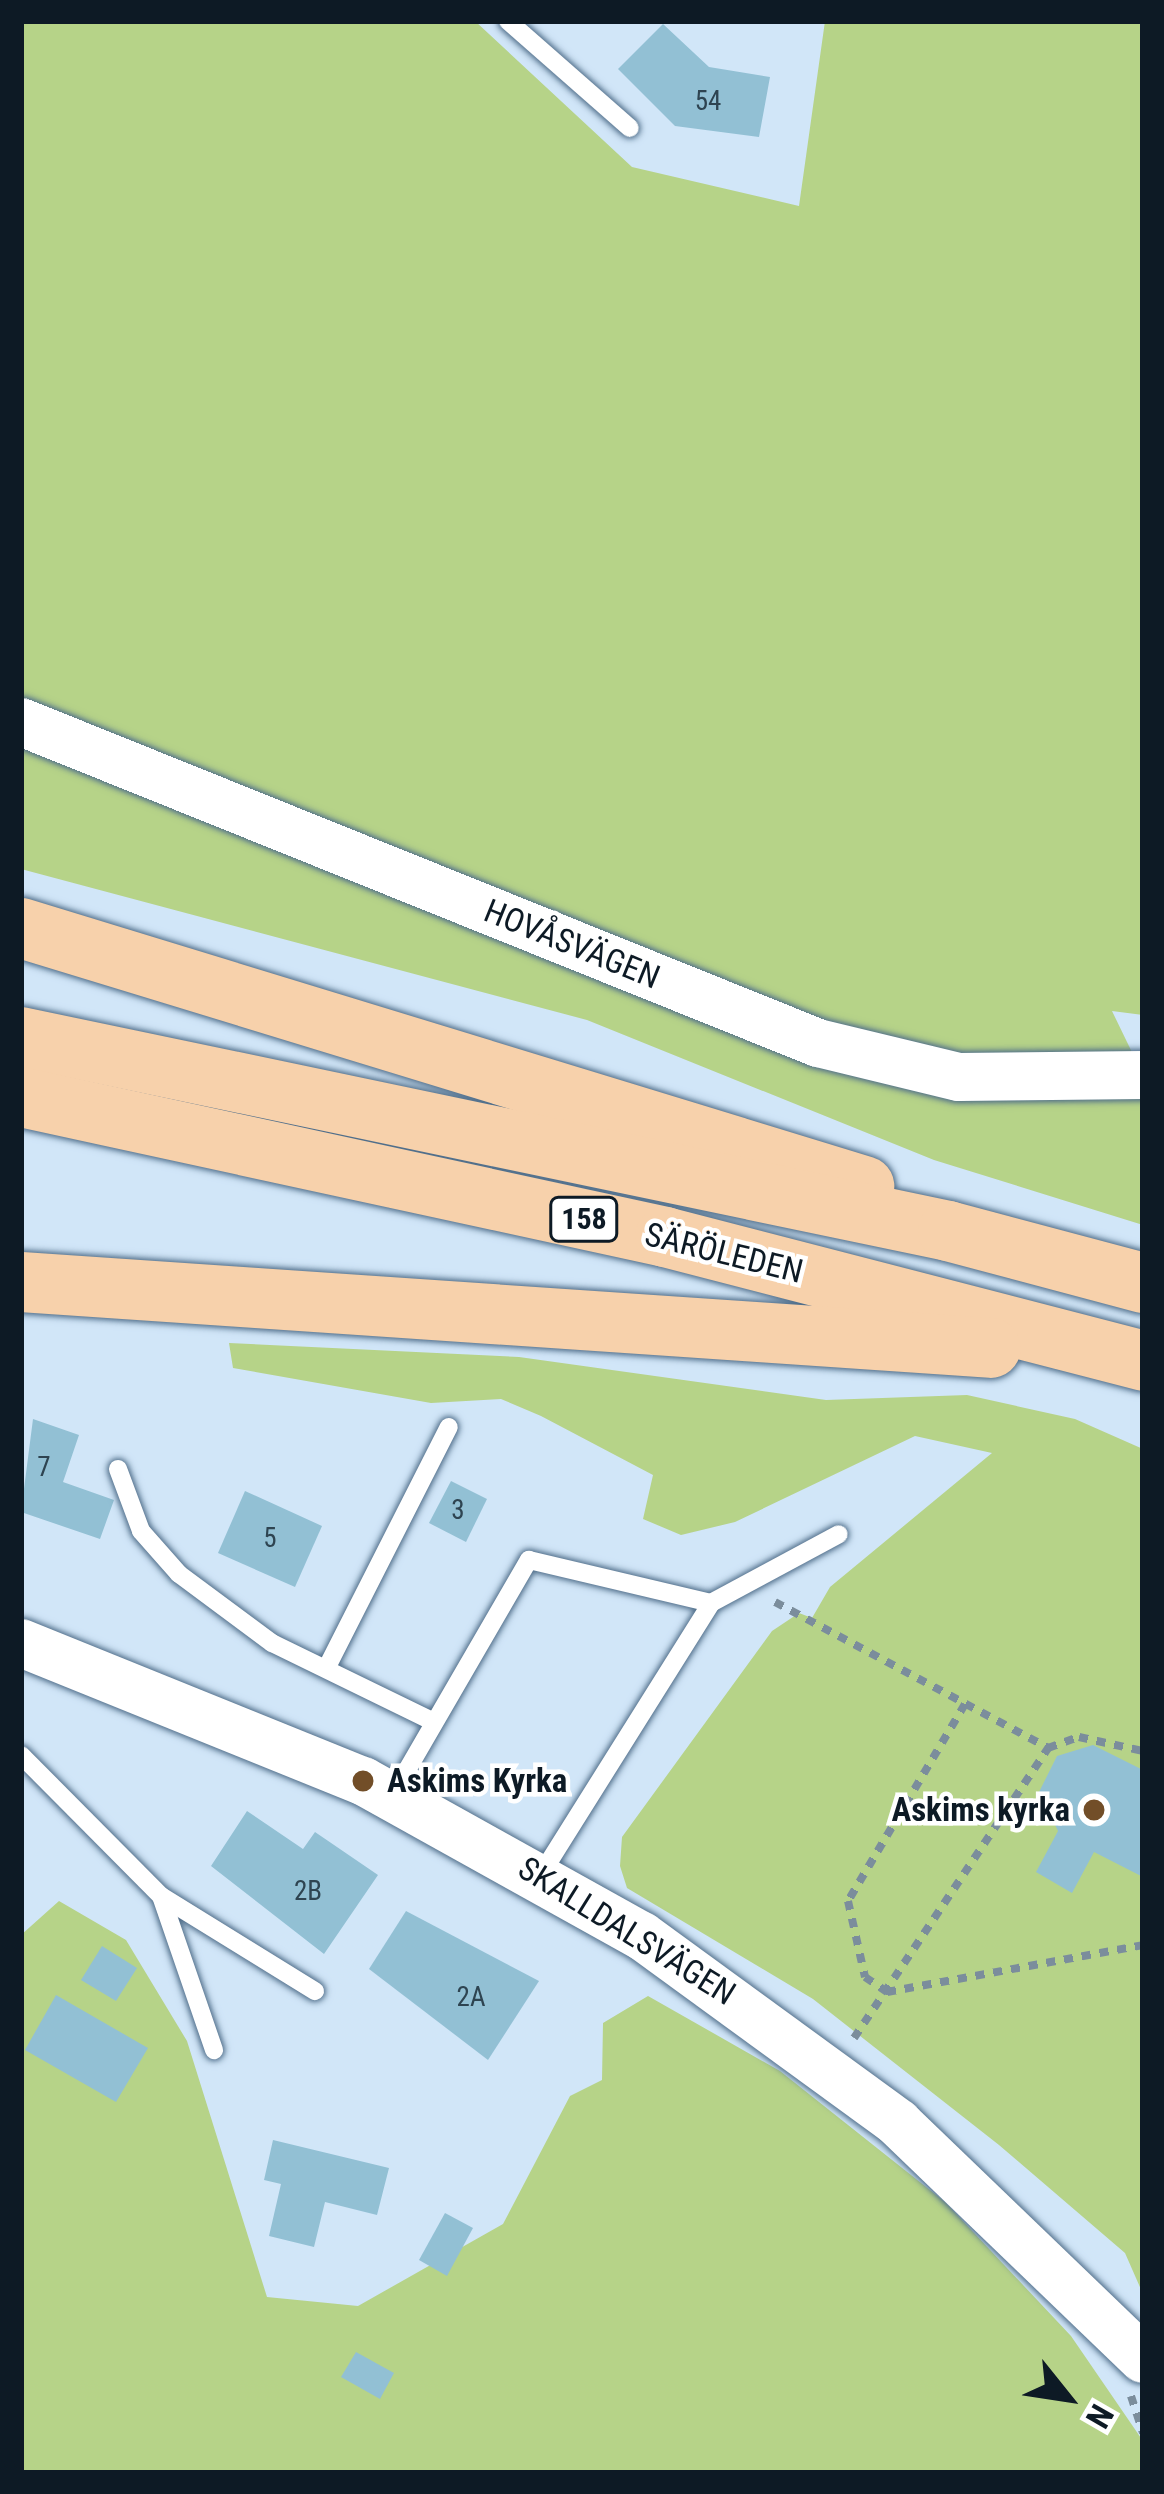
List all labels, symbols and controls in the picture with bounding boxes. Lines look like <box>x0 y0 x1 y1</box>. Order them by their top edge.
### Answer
house number: 54 <box>695 86 721 118</box>
street label: HOVÅSVÄGEN <box>478 891 666 997</box>
road number: 158 <box>548 1195 620 1243</box>
street label: SÄRÖLEDEN <box>641 1214 807 1292</box>
house number: 7 <box>37 1452 51 1484</box>
house number: 3 <box>451 1495 465 1527</box>
house number: 5 <box>263 1523 277 1555</box>
place label: Askims Kyrka <box>387 1761 567 1801</box>
marker: Askims Kyrka <box>350 1768 376 1794</box>
place label: Askims kyrka <box>891 1790 1070 1830</box>
marker: Askims kyrka <box>1081 1797 1107 1823</box>
street label: SKALLDALSVÄGEN <box>511 1848 743 2014</box>
house number: 2B <box>294 1876 322 1908</box>
house number: 2A <box>457 1982 485 2014</box>
north arrow <box>1008 2338 1128 2458</box>
text: N <box>1078 2398 1122 2435</box>

